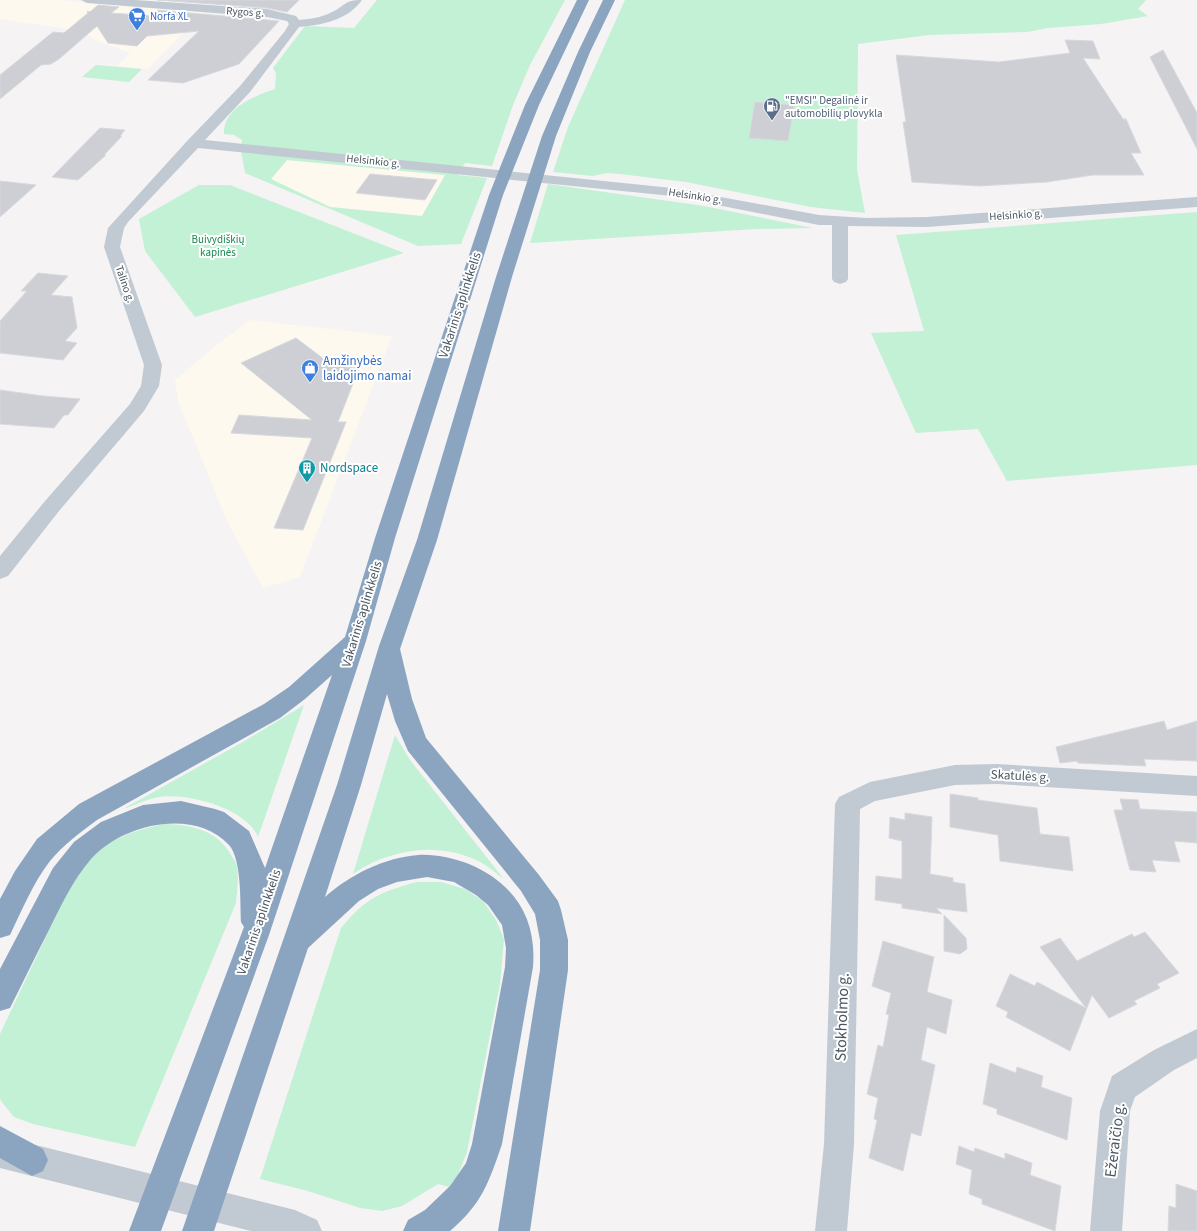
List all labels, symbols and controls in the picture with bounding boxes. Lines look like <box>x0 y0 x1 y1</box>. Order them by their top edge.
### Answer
street label: Rygos g. <box>226 3 265 21</box>
supermarket icon: Norfa XL <box>127 6 147 31</box>
place label: Norfa XL <box>150 9 189 24</box>
place label: "EMSI" Degalinė ir automobilių plovykla <box>785 93 883 121</box>
fuel station icon: "EMSI" Degalinė ir automobilių plovykla <box>762 96 782 121</box>
street label: Helsinkio g. <box>346 151 401 171</box>
street label: Helsinkio g. <box>667 184 723 208</box>
street label: Helsinkio g. <box>989 206 1043 224</box>
park label: Buivydiškių kapinės <box>192 232 244 260</box>
street label: Vakarinis aplinkkelis <box>434 249 486 360</box>
street label: Talino g. <box>112 263 138 305</box>
place label: Amžinybės laidojimo namai <box>323 352 411 385</box>
shop icon: Amžinybės laidojimo namai <box>300 358 320 383</box>
building icon: Nordspace <box>297 458 317 483</box>
place label: Nordspace <box>320 459 378 477</box>
street label: Vakarinis aplinkkelis <box>337 558 387 669</box>
street label: Skatulės g. <box>990 765 1050 787</box>
street label: Vakarinis aplinkkelis <box>233 866 286 977</box>
street label: Stokholmo g. <box>829 972 855 1062</box>
street label: Ežeraičio g. <box>1099 1101 1131 1179</box>

